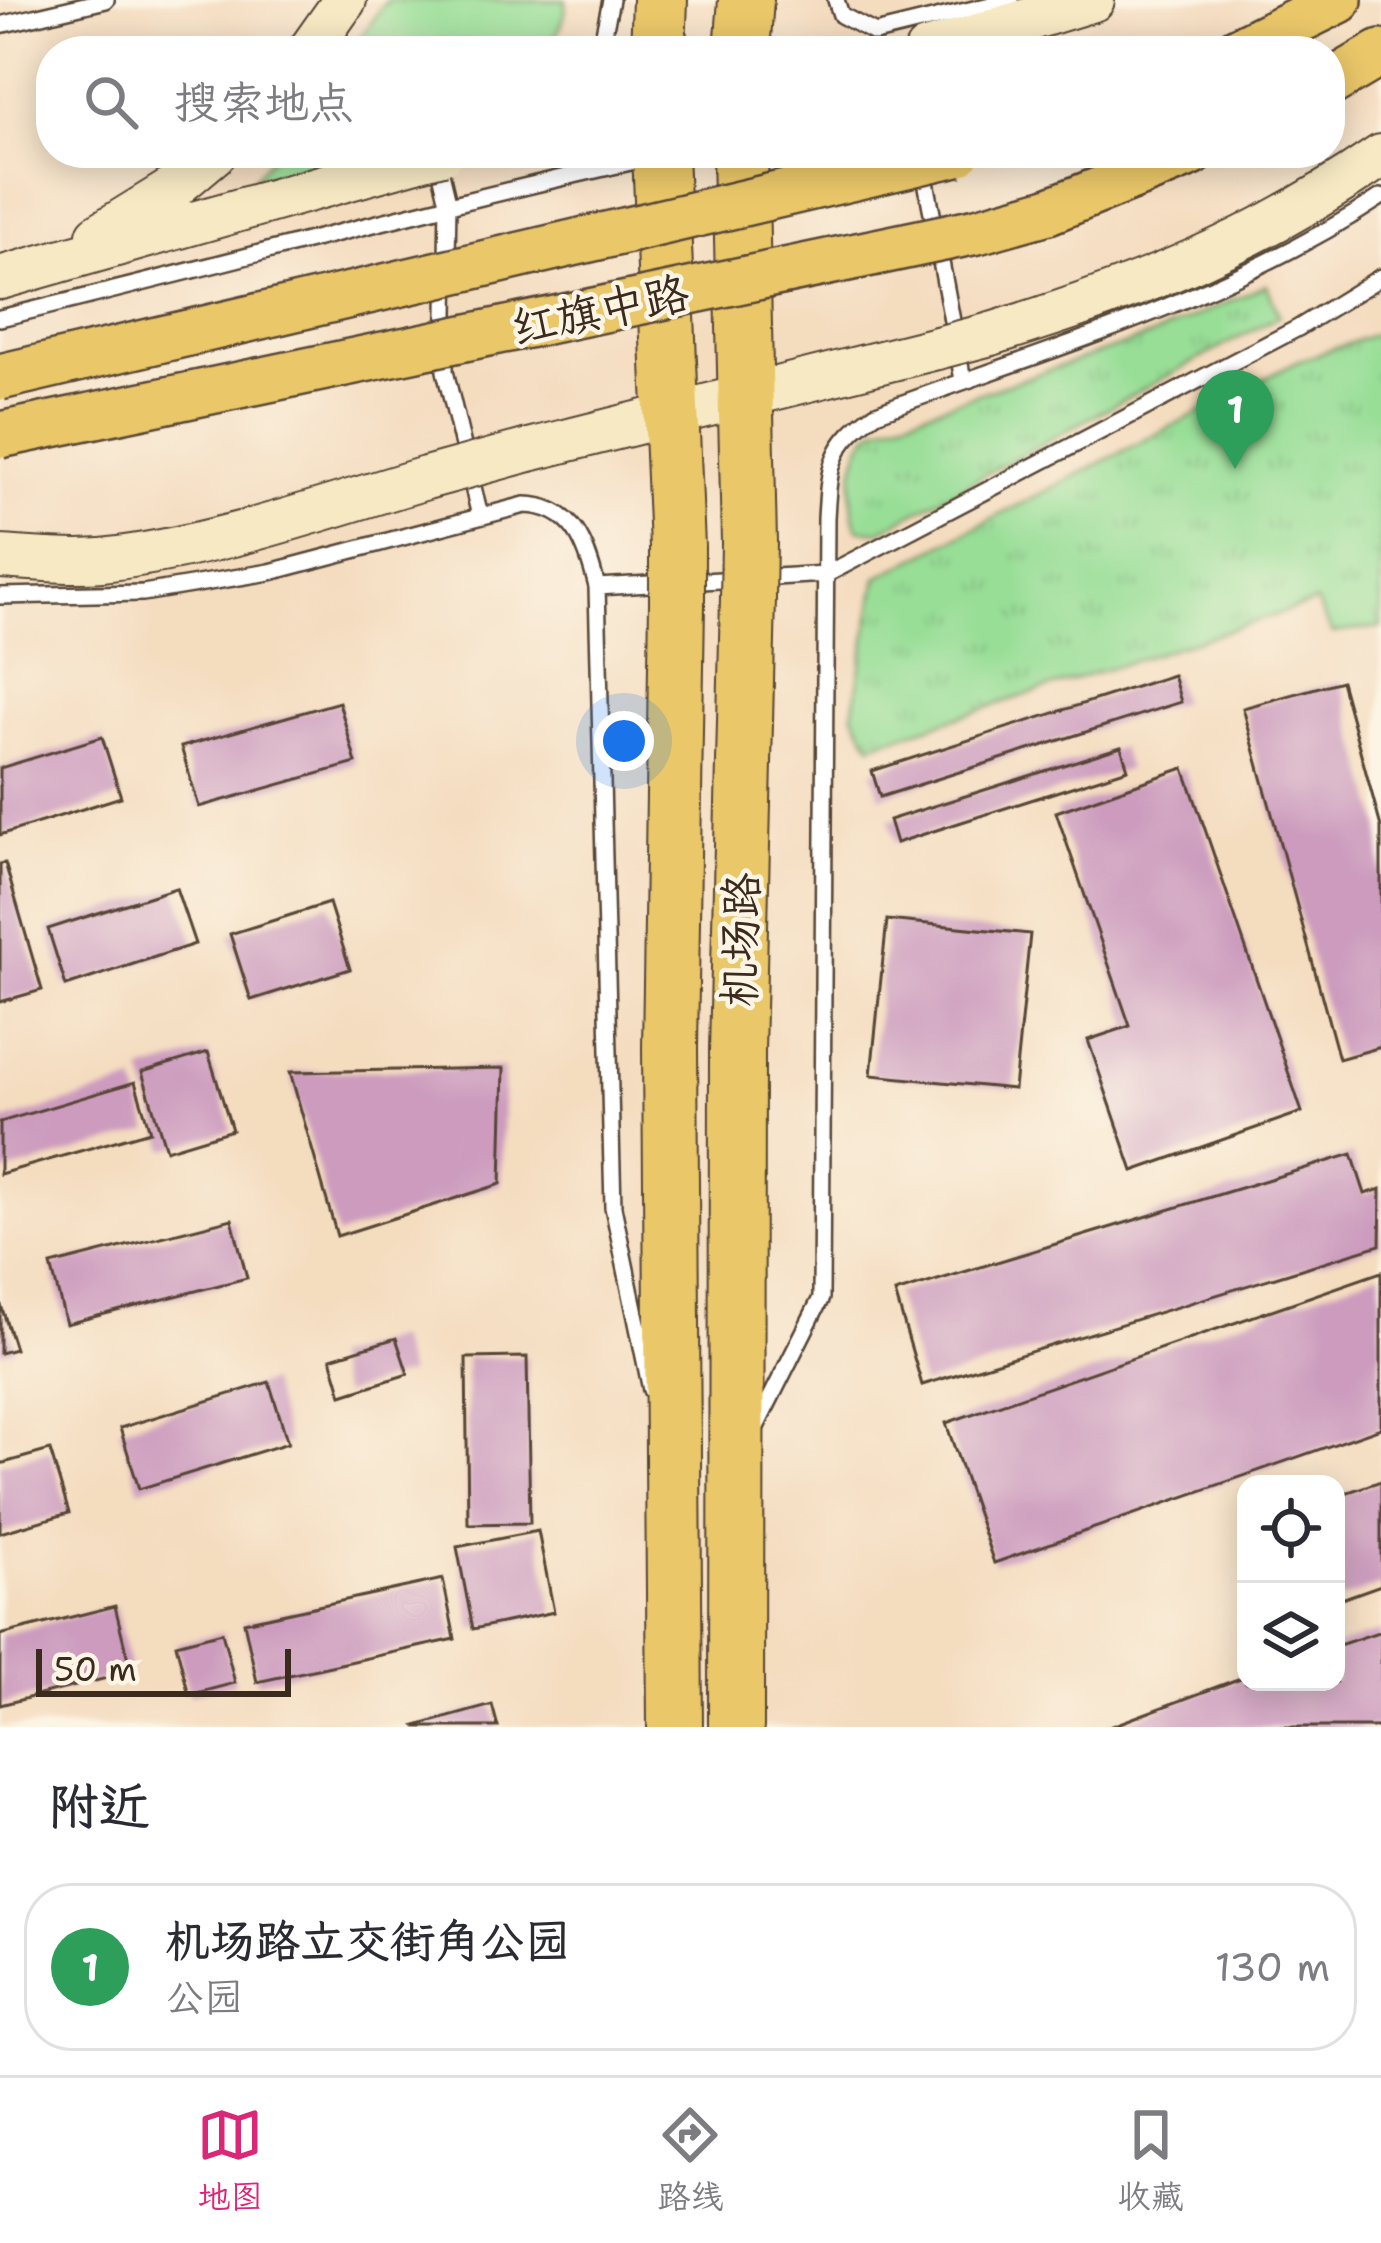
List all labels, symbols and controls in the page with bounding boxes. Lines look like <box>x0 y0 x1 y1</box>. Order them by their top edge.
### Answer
search box <box>36 36 1345 168</box>
icon: search <box>78 69 144 135</box>
text: 搜索地点 <box>174 72 354 132</box>
street label: 红旗中路 <box>506 262 694 358</box>
pin: 1 <box>1196 370 1274 469</box>
your location <box>594 711 654 771</box>
street label: 机场路 <box>709 872 771 1008</box>
map controls <box>1237 1475 1345 1691</box>
button: locate <box>1237 1475 1345 1583</box>
button: layers <box>1237 1583 1345 1691</box>
scale bar <box>36 1643 291 1696</box>
text: 50 m <box>54 1647 137 1692</box>
text: 附近 <box>48 1772 150 1840</box>
text: 机场路立交街角公园 <box>165 1911 570 1971</box>
text: 1 <box>81 1941 99 1993</box>
text: 130 m <box>1215 1941 1330 1993</box>
text: 公园 <box>165 1971 243 2023</box>
tab: 地图 <box>197 2102 263 2219</box>
tab: 路线 <box>657 2102 723 2219</box>
tab: 收藏 <box>1118 2102 1184 2219</box>

